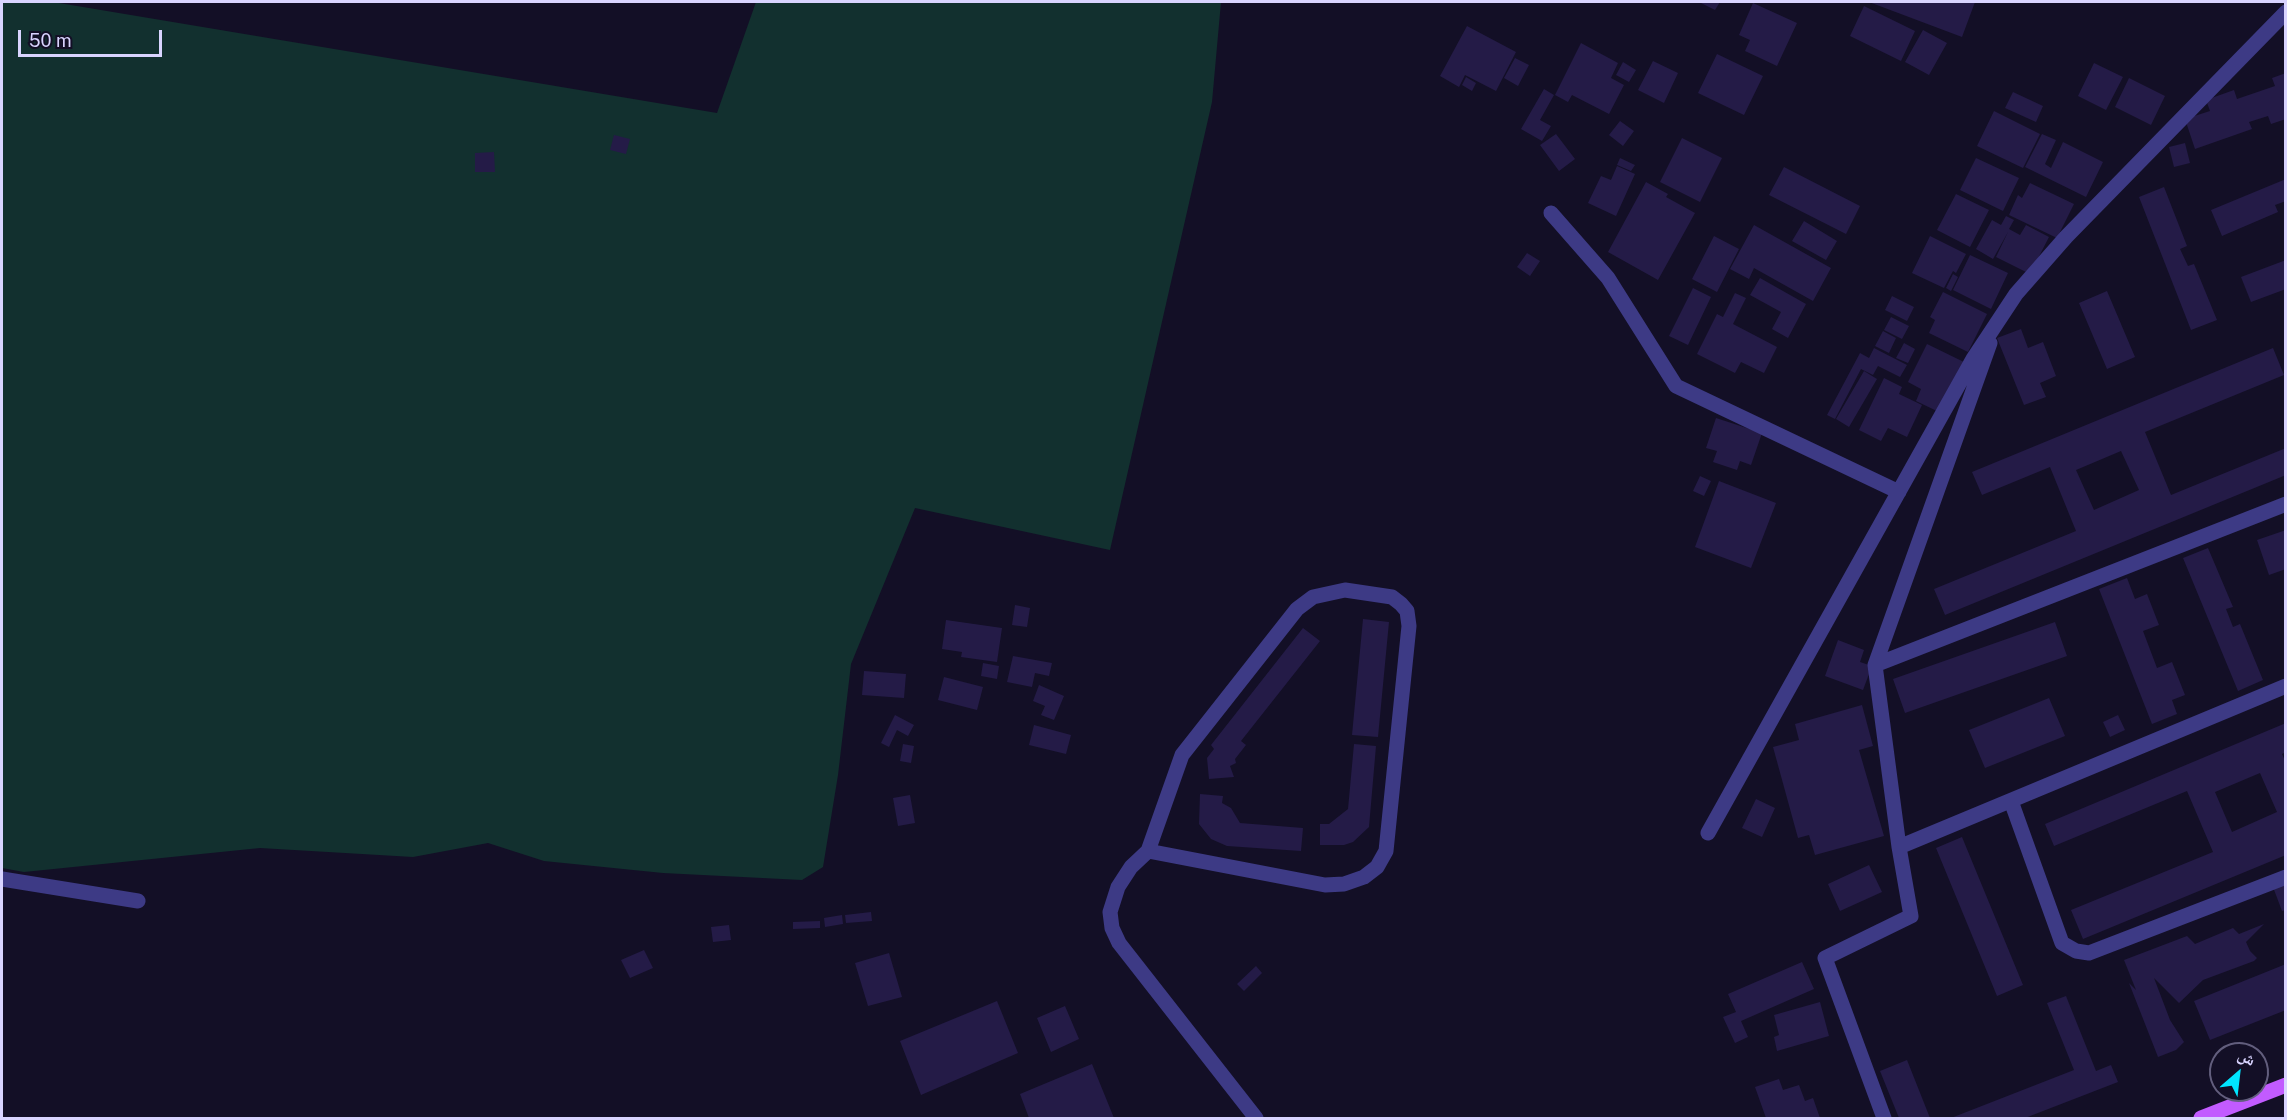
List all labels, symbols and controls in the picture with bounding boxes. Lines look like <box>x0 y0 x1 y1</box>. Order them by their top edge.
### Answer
scale bar <box>21 18 165 56</box>
text: 50 m <box>29 30 72 51</box>
north arrow <box>2209 1042 2269 1102</box>
text: ش <box>2235 1045 2259 1070</box>

